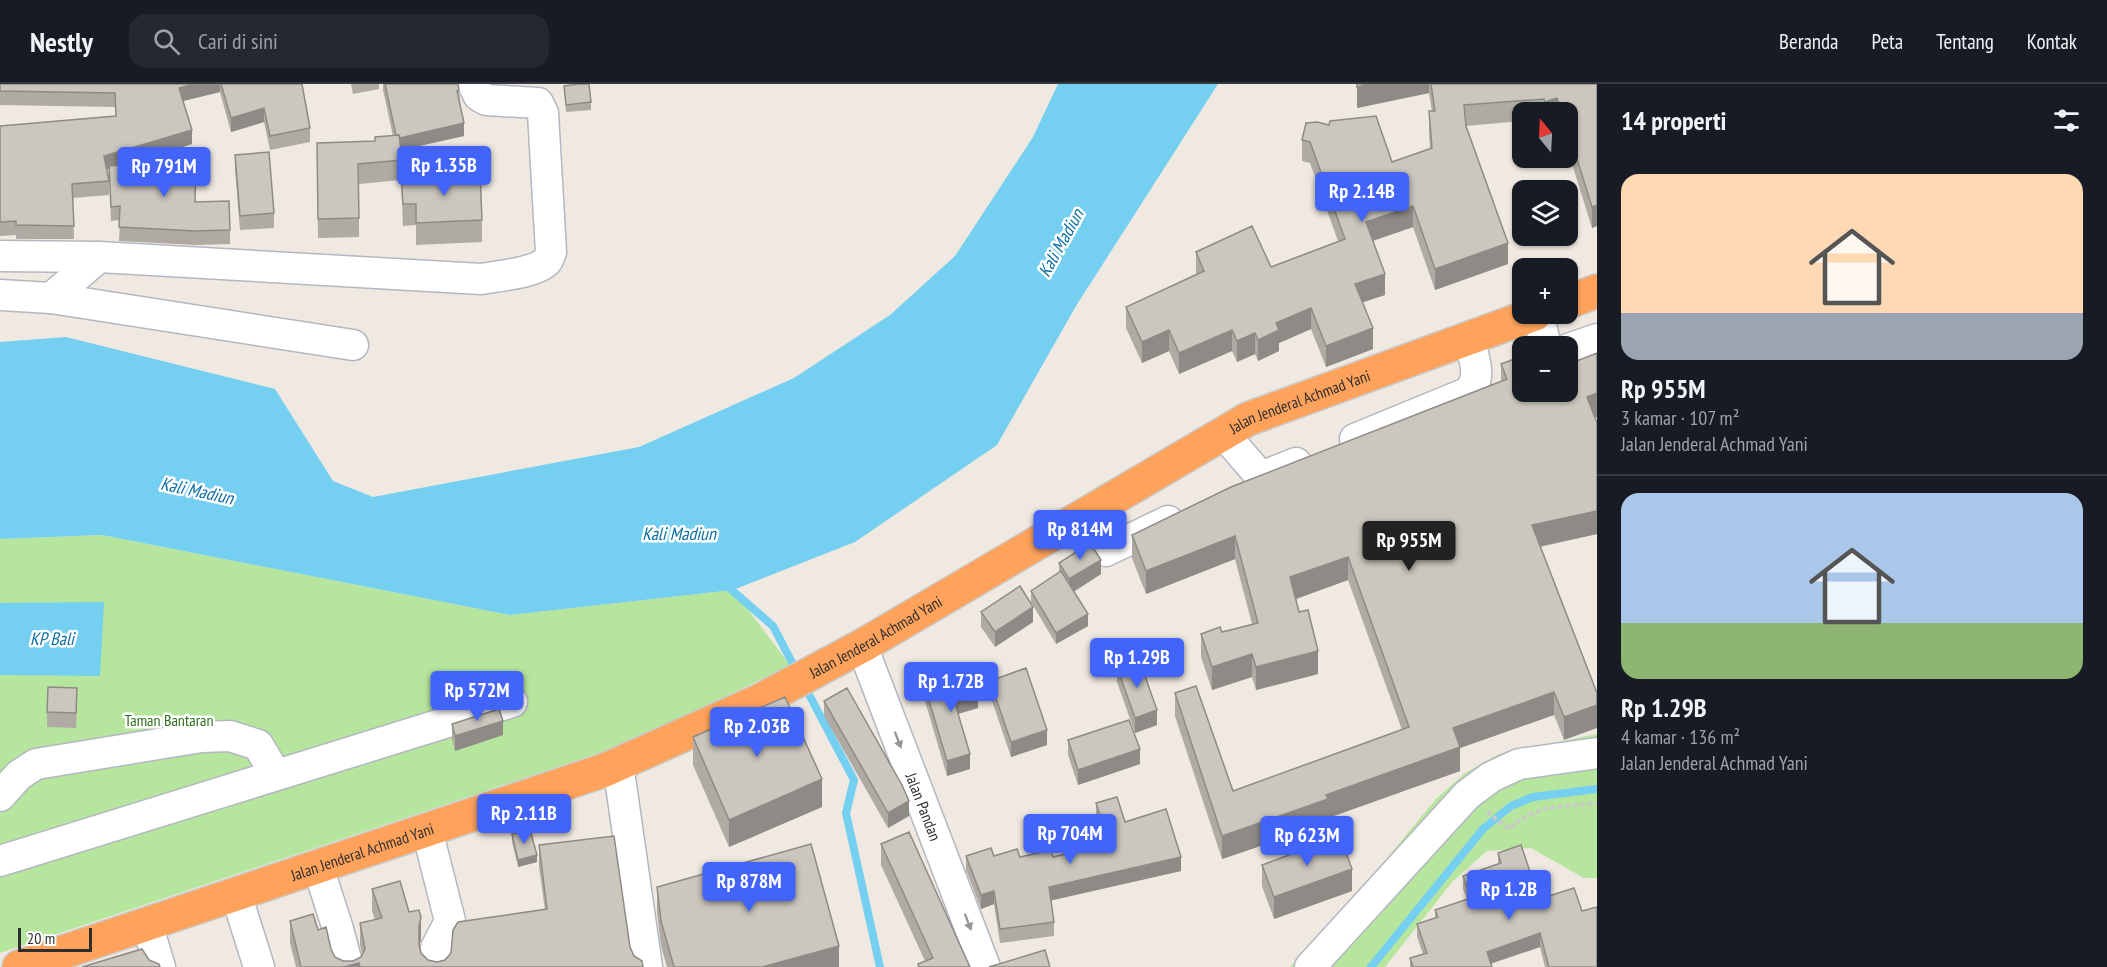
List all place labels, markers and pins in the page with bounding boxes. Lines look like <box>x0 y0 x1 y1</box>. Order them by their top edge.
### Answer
pin: Rp 1.35B <box>382 146 506 197</box>
pin: Rp 791M <box>109 147 219 198</box>
pin: Rp 2.14B <box>1300 172 1424 223</box>
pin: Rp 814M <box>1025 510 1135 561</box>
pin: Rp 955M <box>1354 521 1464 572</box>
pin: Rp 1.29B <box>1075 638 1199 689</box>
pin: Rp 1.72B <box>889 662 1013 713</box>
pin: Rp 572M <box>422 671 532 722</box>
pin: Rp 2.03B <box>695 707 819 758</box>
pin: Rp 2.11B <box>462 794 586 845</box>
pin: Rp 704M <box>1015 814 1125 865</box>
pin: Rp 623M <box>1252 816 1362 867</box>
pin: Rp 878M <box>694 862 804 913</box>
pin: Rp 1.2B <box>1454 870 1564 921</box>

